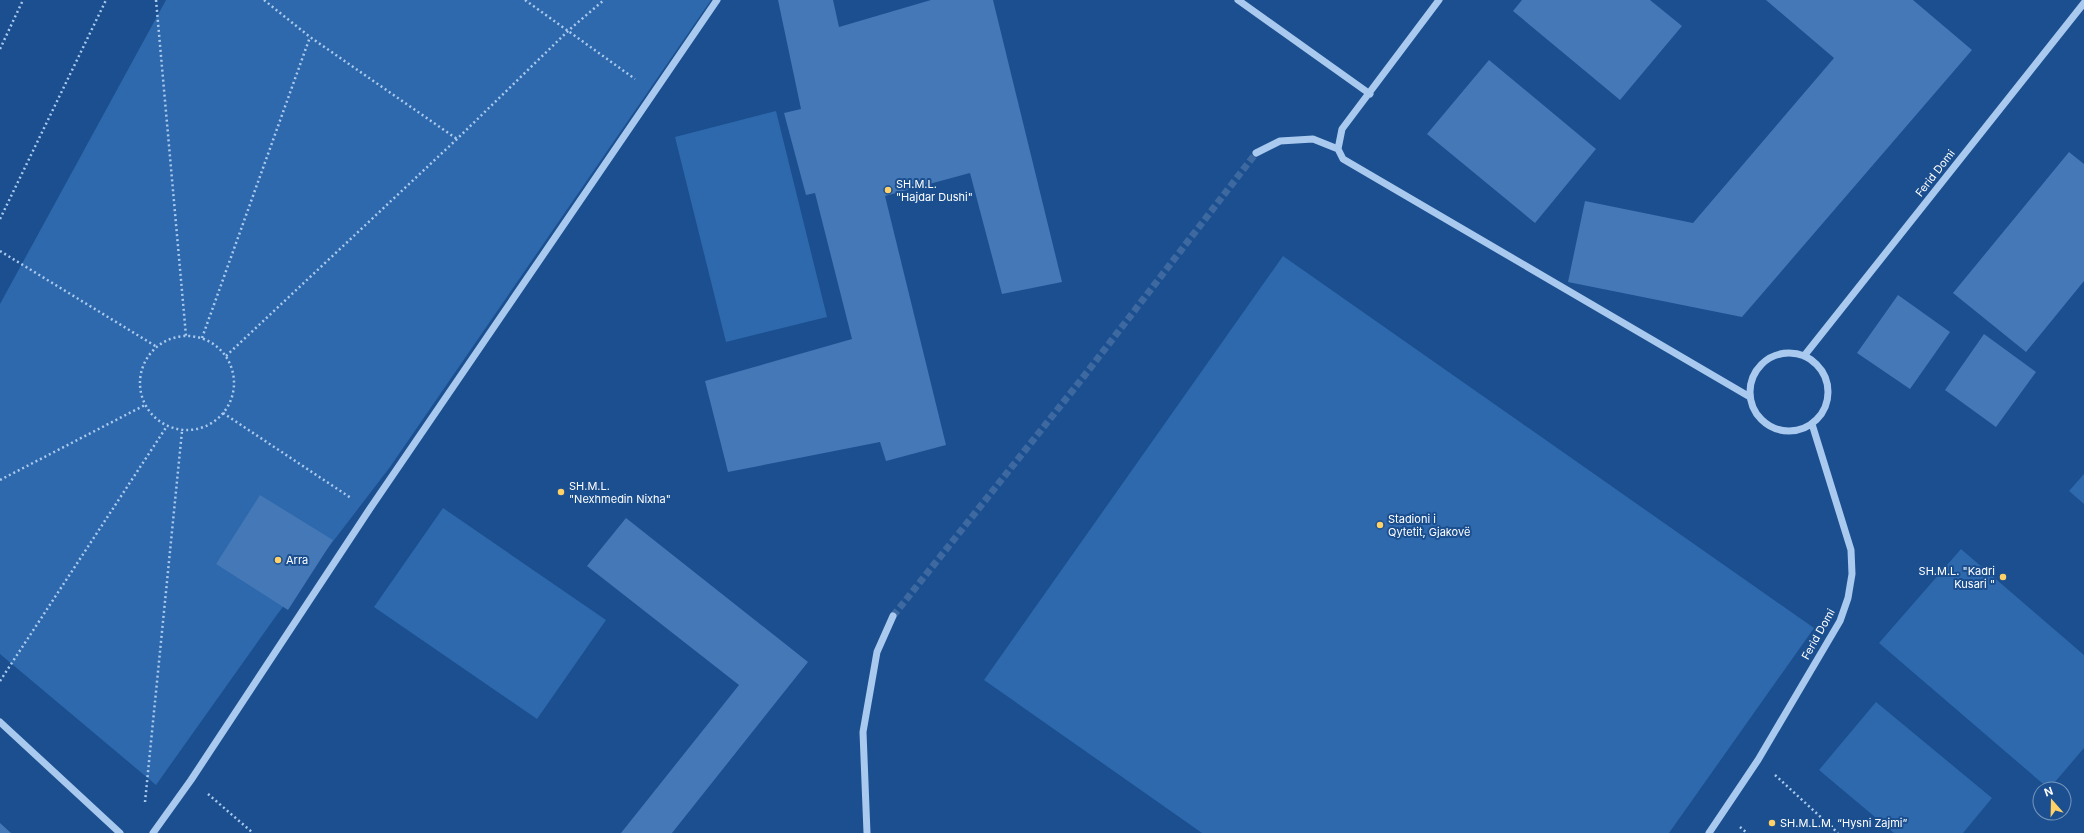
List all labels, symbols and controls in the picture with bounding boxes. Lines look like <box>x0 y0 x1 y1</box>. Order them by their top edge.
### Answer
street label: Ferid Domi <box>1912 147 1958 199</box>
place label: SH.M.L. "Hajdar Dushi" <box>896 177 973 204</box>
marker: SH.M.L. "Hajdar Dushi" <box>883 185 893 195</box>
place label: SH.M.L. "Nexhmedin Nixha" <box>569 479 671 506</box>
marker: SH.M.L. "Nexhmedin Nixha" <box>556 487 566 497</box>
place label: Stadioni i Qytetit, Gjakovë <box>1388 512 1470 539</box>
marker: Stadioni i Qytetit, Gjakovë <box>1375 520 1385 530</box>
place label: Arra <box>286 553 308 567</box>
marker: Arra <box>273 555 283 565</box>
place label: SH.M.L. "Kadri Kusari " <box>1919 564 1995 591</box>
marker: SH.M.L. "Kadri Kusari " <box>1998 572 2008 582</box>
street label: Ferid Domi <box>1798 606 1838 662</box>
north arrow <box>2032 781 2072 821</box>
text: N <box>2042 784 2055 800</box>
place label: SH.M.L.M. “Hysni Zajmi” <box>1780 816 1907 830</box>
marker: SH.M.L.M. “Hysni Zajmi” <box>1767 818 1777 828</box>

